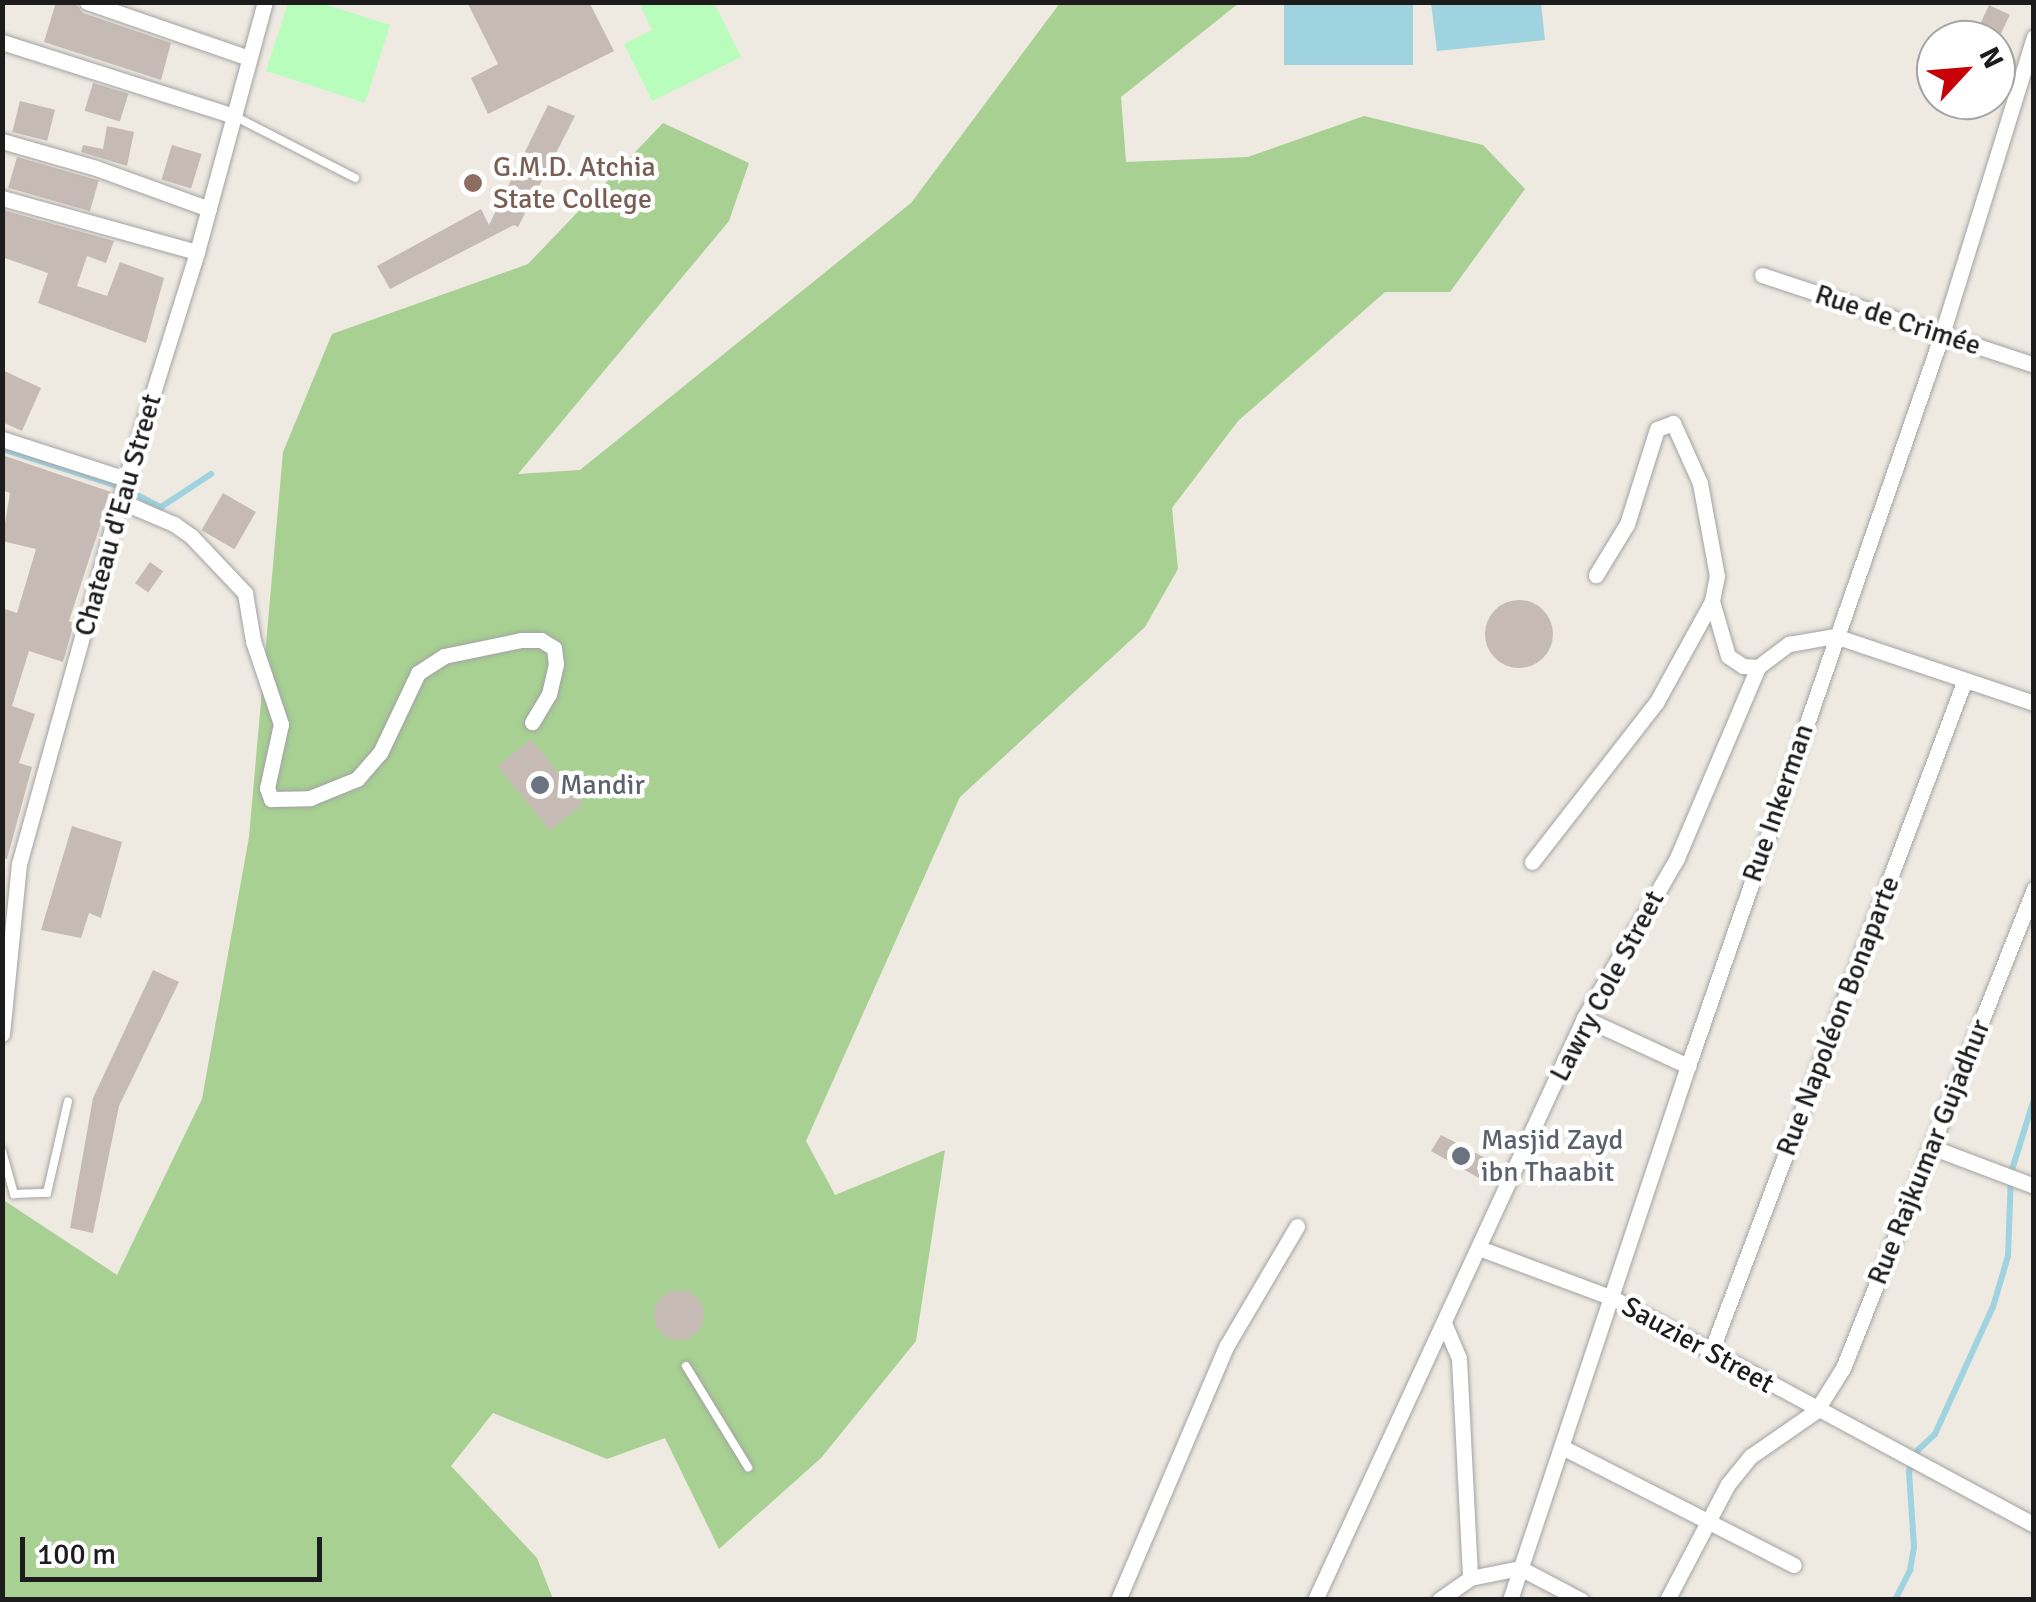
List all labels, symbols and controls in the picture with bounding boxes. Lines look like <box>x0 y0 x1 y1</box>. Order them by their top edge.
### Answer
north arrow <box>1916 20 2016 120</box>
text: N <box>1972 42 2011 74</box>
place label: G.M.D. Atchia State College <box>493 150 656 216</box>
marker: G.M.D. Atchia State College <box>462 172 484 194</box>
street label: Rue de Crimée <box>1811 277 1985 363</box>
street label: Chateau d'Eau Street <box>67 390 169 640</box>
street label: Rue Inkerman <box>1735 720 1821 886</box>
place label: Mandir <box>560 768 645 802</box>
marker: Mandir <box>529 774 551 796</box>
street label: Rue Napoléon Bonaparte <box>1769 872 1907 1160</box>
street label: Lawry Cole Street <box>1543 885 1671 1087</box>
street label: Rue Rajkumar Gujadhur <box>1860 1015 1998 1289</box>
place label: Masjid Zayd ibn Thaabit <box>1481 1123 1623 1189</box>
marker: Masjid Zayd ibn Thaabit <box>1450 1145 1472 1167</box>
street label: Sauzier Street <box>1616 1289 1780 1401</box>
scale bar <box>25 1517 328 1579</box>
text: 100 m <box>37 1536 116 1573</box>

